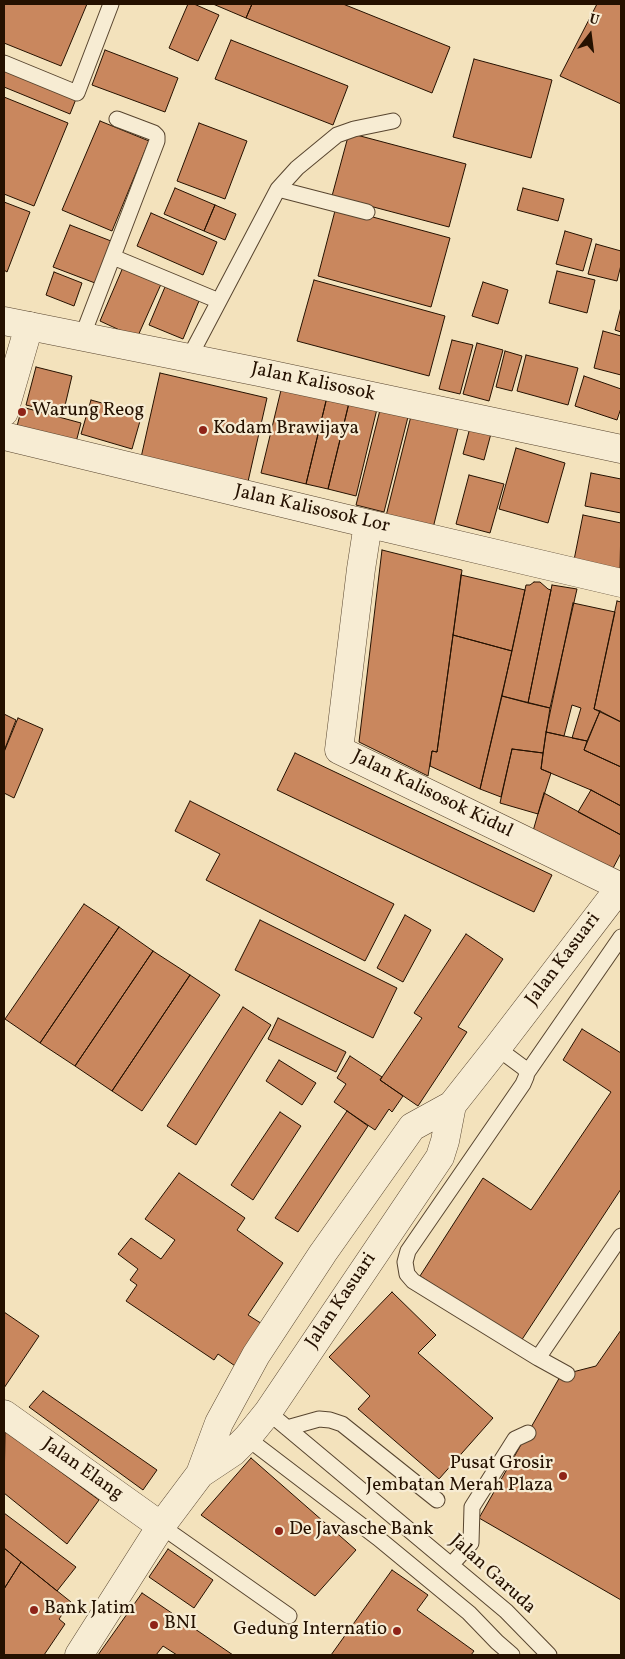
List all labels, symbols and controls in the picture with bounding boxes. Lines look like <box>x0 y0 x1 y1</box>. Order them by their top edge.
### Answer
north arrow <box>565 10 615 60</box>
text: U <box>587 10 601 30</box>
street label: Jalan Kalisosok <box>249 359 377 407</box>
place label: Warung Reog <box>32 401 144 423</box>
marker: Warung Reog <box>16 406 28 418</box>
place label: Kodam Brawijaya <box>213 419 359 441</box>
marker: Kodam Brawijaya <box>197 424 209 436</box>
street label: Jalan Kalisosok Lor <box>232 481 392 539</box>
street label: Jalan Kalisosok Kidul <box>348 746 516 844</box>
street label: Jalan Kasuari <box>522 909 606 1011</box>
street label: Jalan Kasuari <box>302 1249 382 1353</box>
street label: Jalan Elang <box>37 1434 127 1506</box>
place label: Pusat Grosir Jembatan Merah Plaza <box>366 1454 553 1498</box>
marker: Pusat Grosir Jembatan Merah Plaza <box>557 1470 569 1482</box>
place label: De Javasche Bank <box>289 1520 434 1542</box>
marker: De Javasche Bank <box>273 1525 285 1537</box>
street label: Jalan Garuda <box>444 1530 540 1620</box>
place label: Bank Jatim <box>44 1599 135 1621</box>
marker: Bank Jatim <box>28 1604 40 1616</box>
place label: BNI <box>164 1614 197 1636</box>
marker: BNI <box>148 1619 160 1631</box>
place label: Gedung Internatio <box>233 1620 387 1642</box>
marker: Gedung Internatio <box>391 1625 403 1637</box>

